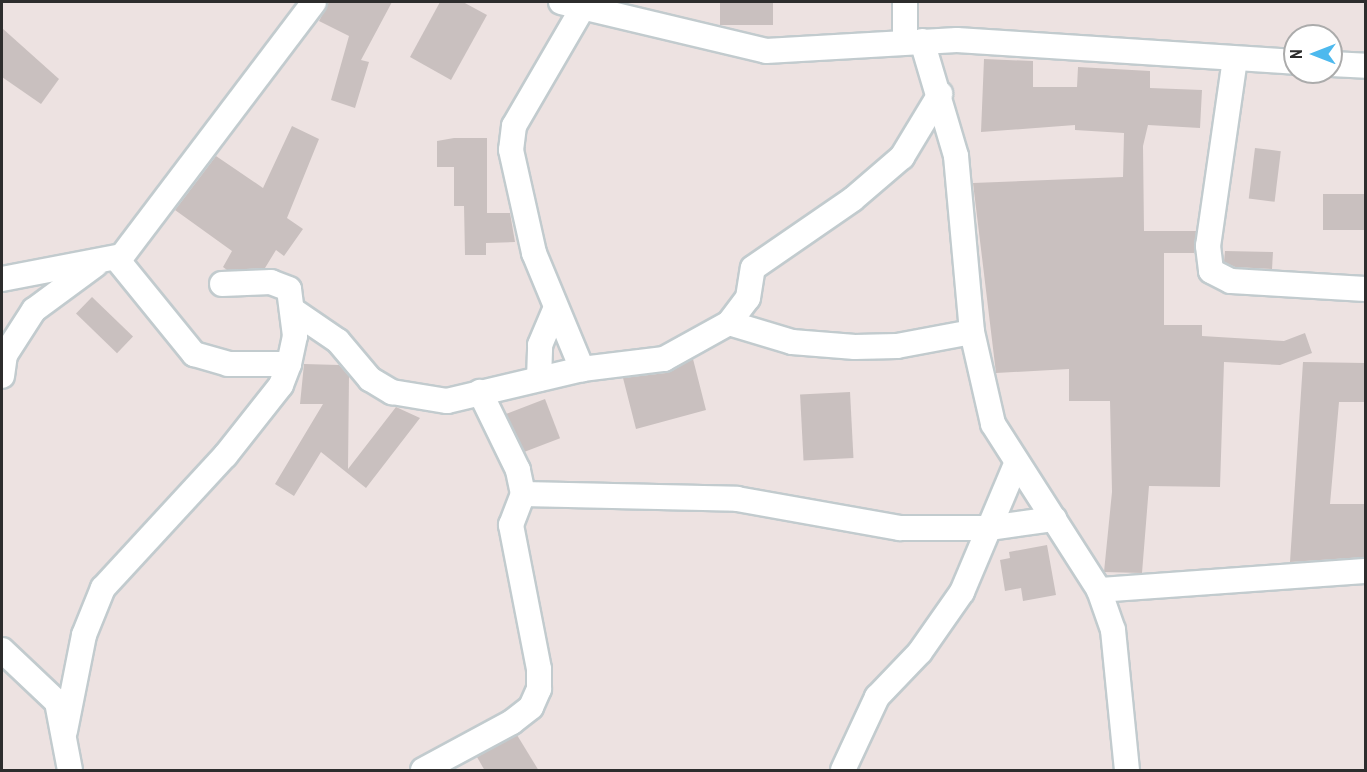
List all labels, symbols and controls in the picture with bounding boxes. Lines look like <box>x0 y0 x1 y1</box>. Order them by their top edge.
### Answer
north arrow <box>1283 24 1343 84</box>
text: N <box>1287 49 1306 59</box>

